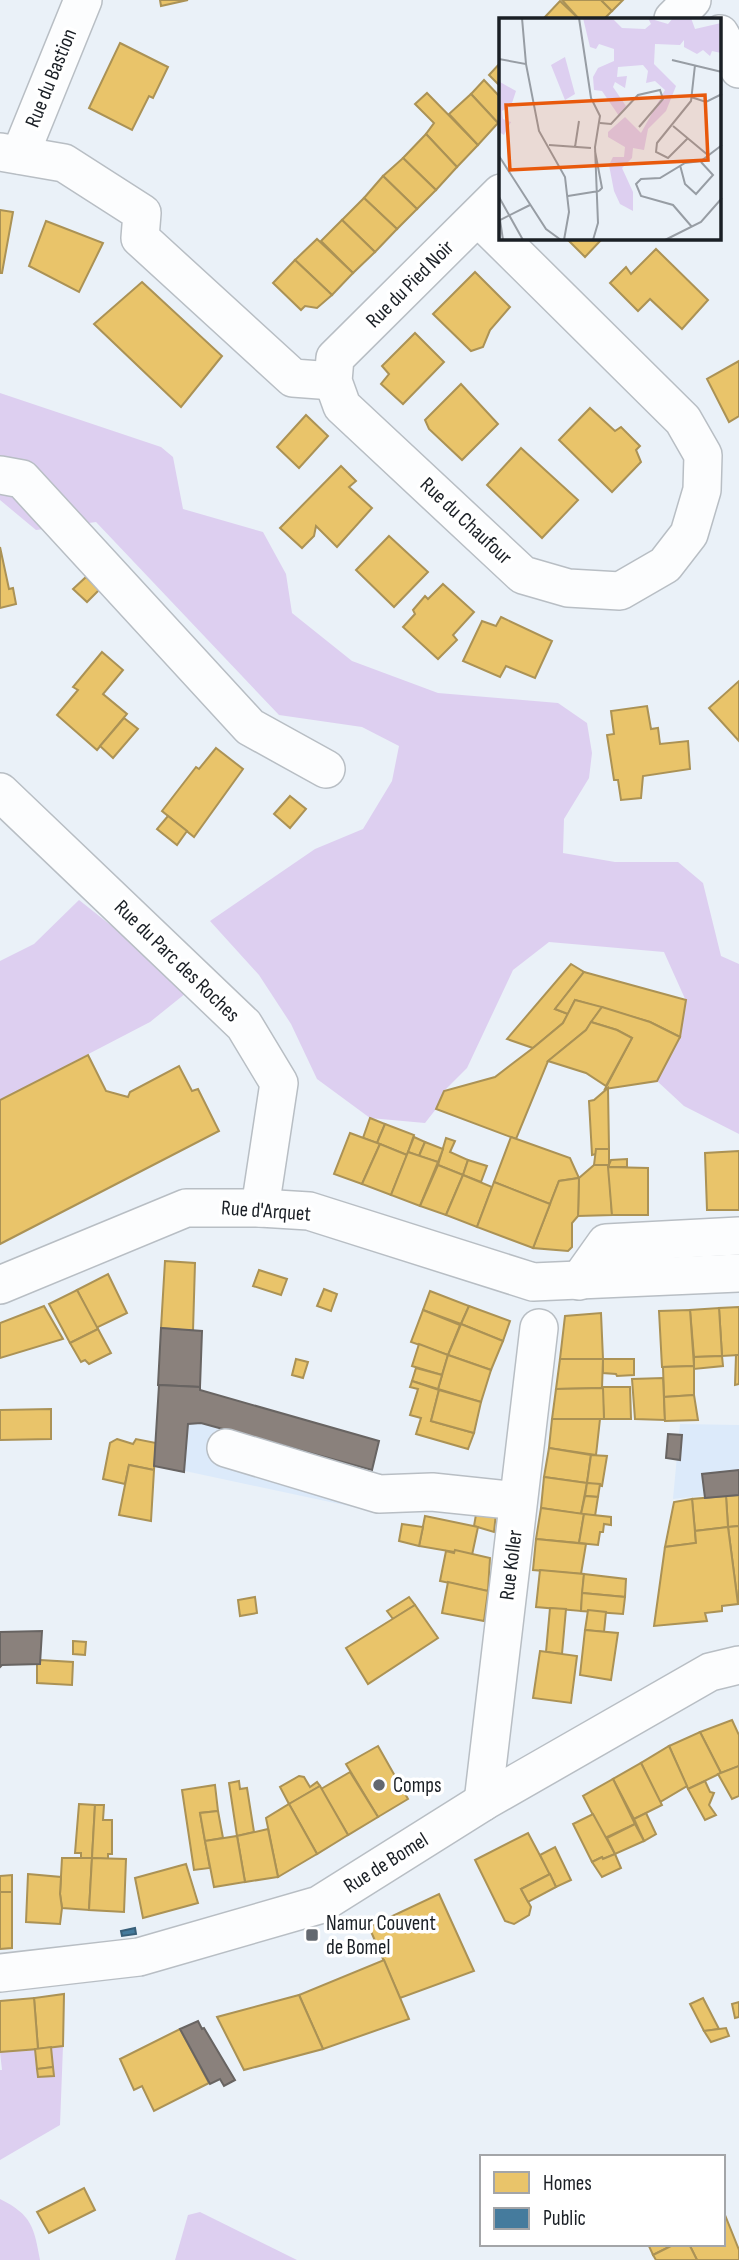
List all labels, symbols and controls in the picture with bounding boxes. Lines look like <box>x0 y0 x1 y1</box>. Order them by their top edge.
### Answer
inset map <box>499 18 722 240</box>
street label: Rue du Bastion <box>20 25 82 131</box>
street label: Rue du Pied Noir <box>361 235 459 333</box>
street label: Rue du Chaufour <box>415 472 517 570</box>
street label: Rue du Parc des Roches <box>109 895 245 1027</box>
street label: Rue d'Arquet <box>220 1195 312 1227</box>
street label: Rue Koller <box>494 1529 528 1601</box>
place label: Comps <box>393 1773 441 1798</box>
marker: Comps <box>371 1777 387 1793</box>
street label: Rue de Bomel <box>339 1827 433 1899</box>
place label: Namur Couvent de Bomel <box>326 1911 436 1960</box>
marker: Namur Couvent de Bomel <box>304 1927 320 1943</box>
legend <box>480 2155 725 2246</box>
text: Homes <box>543 2171 592 2196</box>
text: Public <box>543 2206 586 2231</box>

